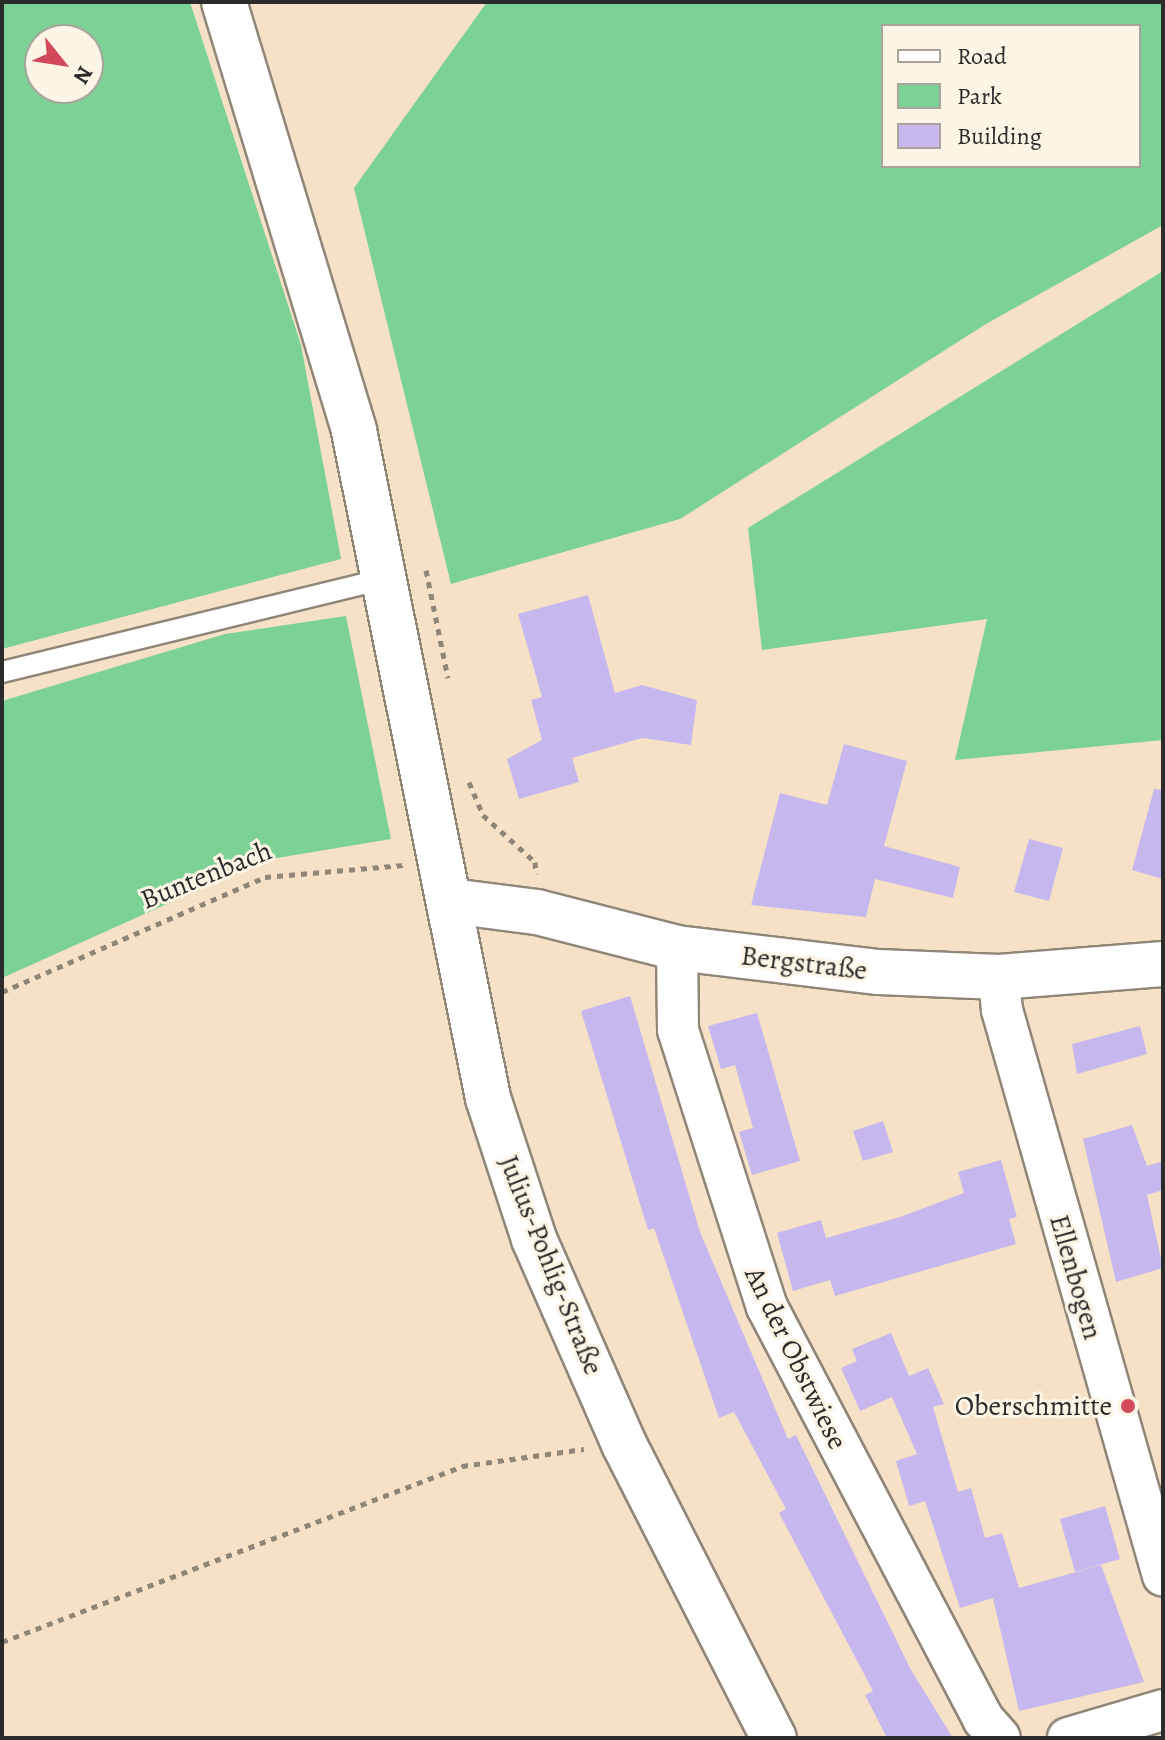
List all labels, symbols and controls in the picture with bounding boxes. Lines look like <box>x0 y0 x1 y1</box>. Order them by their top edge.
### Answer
north arrow <box>24 24 104 104</box>
legend <box>881 24 1141 168</box>
text: Road <box>957 40 1007 72</box>
text: N <box>66 61 100 89</box>
text: Park <box>957 80 1002 112</box>
text: Building <box>957 120 1042 152</box>
street label: Buntenbach <box>136 833 276 917</box>
street label: Bergstraße <box>739 939 869 987</box>
street label: Julius-Pohlig-Straße <box>492 1150 610 1380</box>
street label: Ellenbogen <box>1042 1211 1110 1343</box>
street label: An der Obstwiese <box>737 1261 855 1455</box>
place label: Oberschmitte <box>955 1389 1112 1423</box>
marker: Oberschmitte <box>1119 1397 1137 1415</box>

